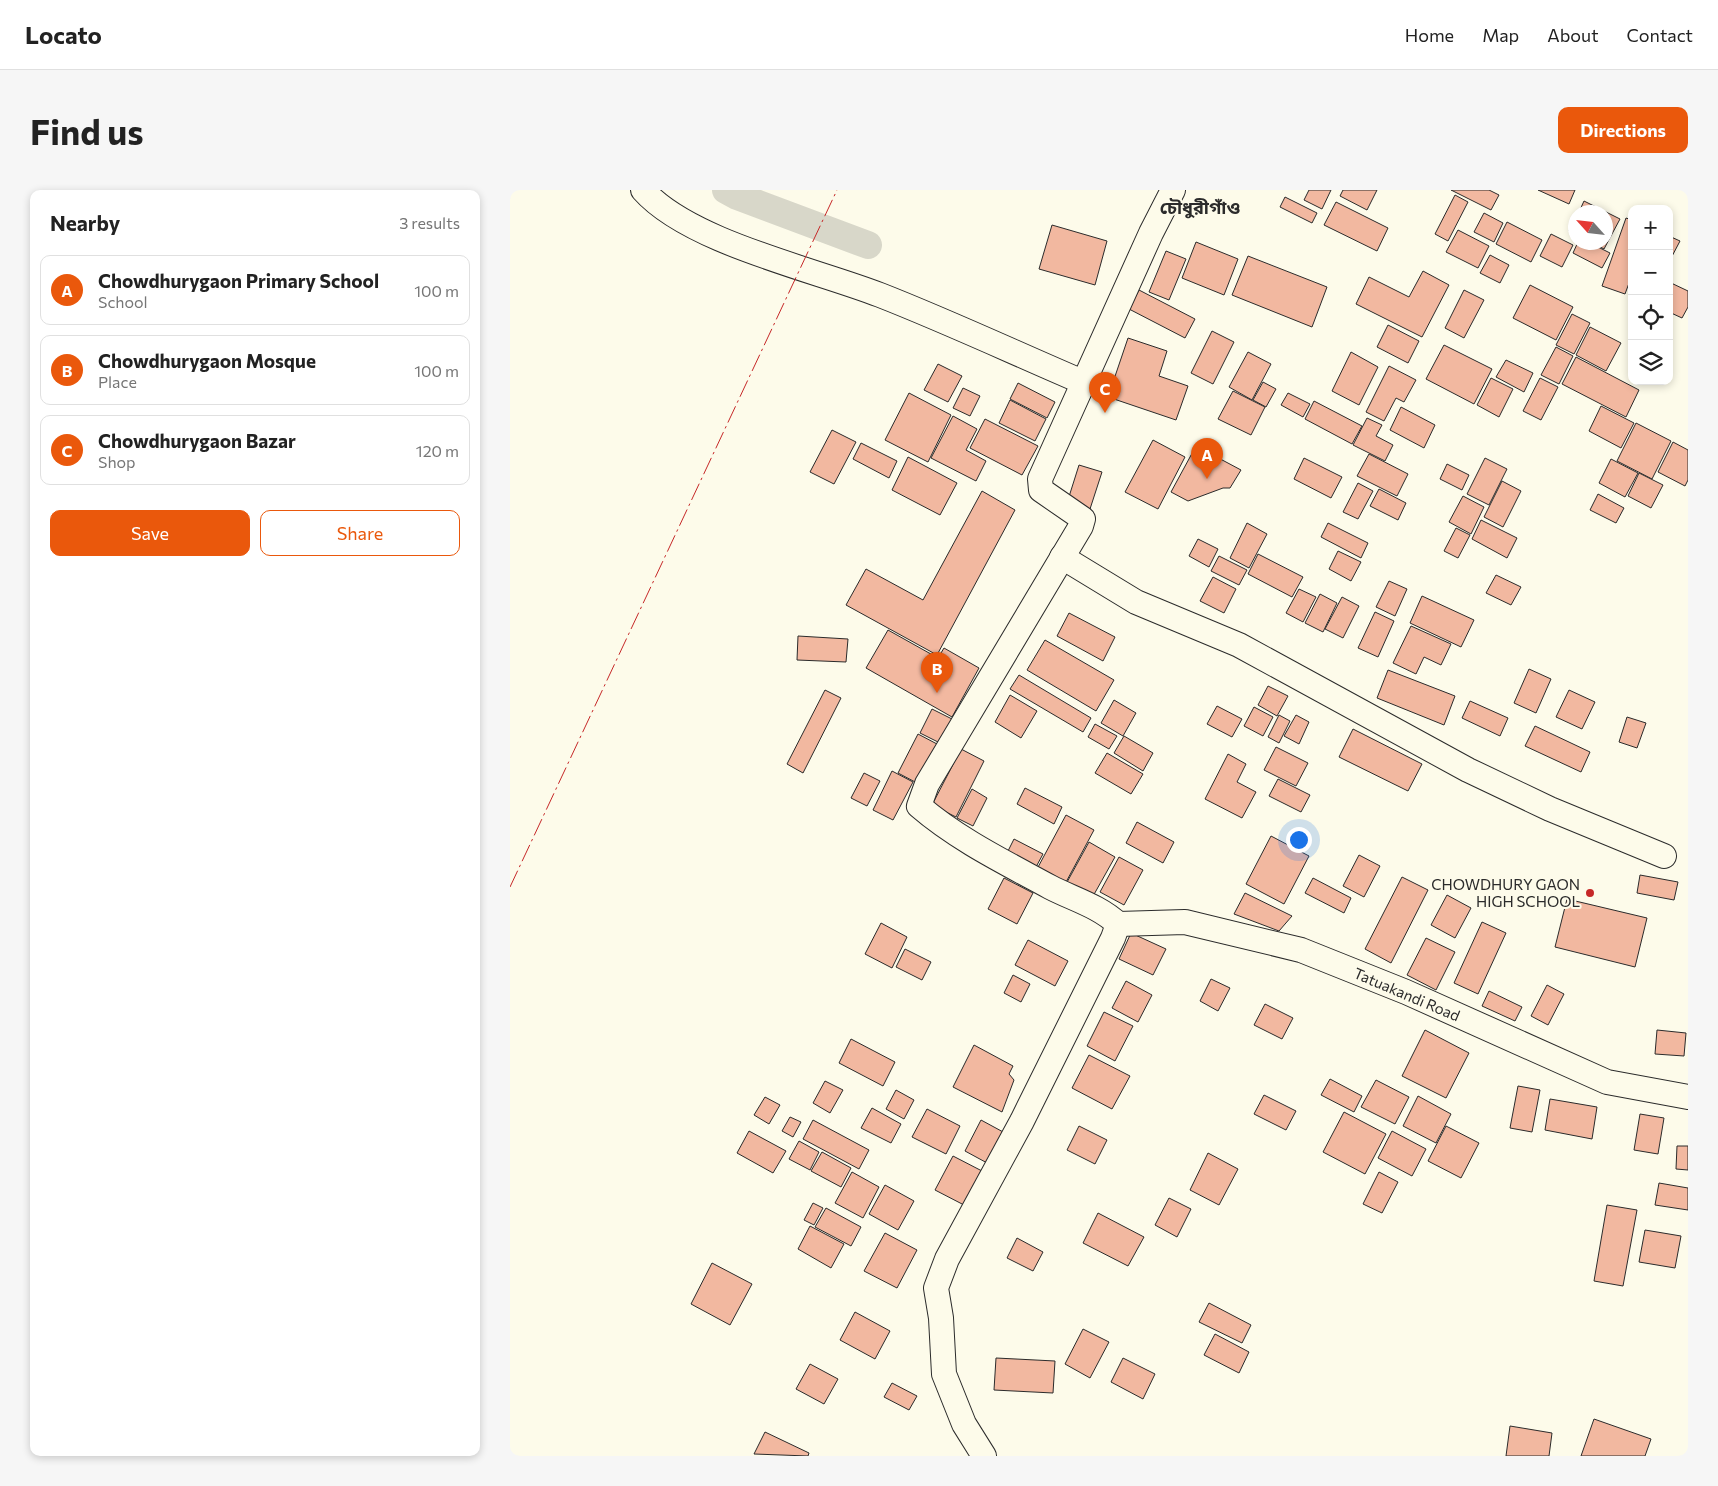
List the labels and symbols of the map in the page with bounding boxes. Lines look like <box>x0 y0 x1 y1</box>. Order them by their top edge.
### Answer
district label: চৌধুরীগাঁও <box>1160 196 1240 219</box>
north arrow <box>1568 205 1613 250</box>
pin: C <box>1089 372 1121 413</box>
pin: A <box>1191 438 1223 479</box>
pin: B <box>921 652 953 693</box>
your location <box>1286 827 1312 853</box>
place label: CHOWDHURY GAON HIGH SCHOOL <box>1431 875 1580 910</box>
marker: CHOWDHURY GAON HIGH SCHOOL <box>1584 887 1596 899</box>
street label: Tatuakandi Road <box>1351 964 1463 1024</box>

